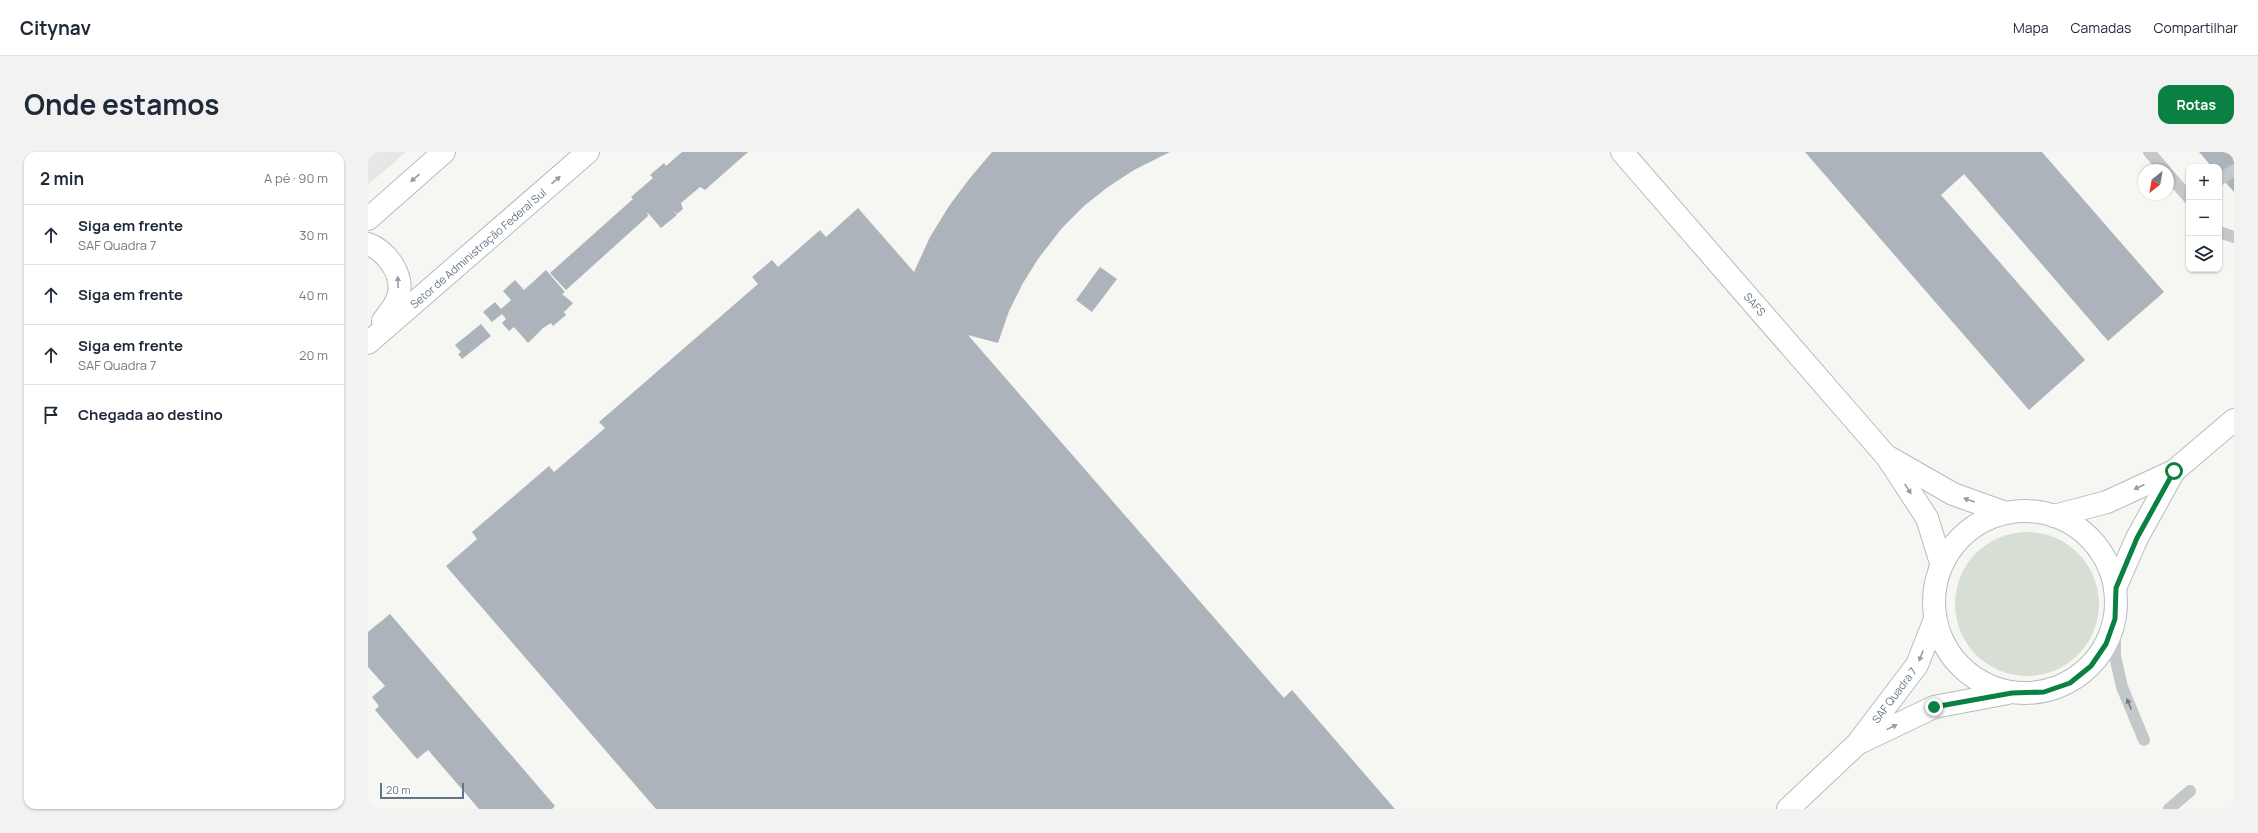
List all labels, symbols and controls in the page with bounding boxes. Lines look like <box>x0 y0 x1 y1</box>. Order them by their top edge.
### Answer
text: Citynav <box>20 15 91 41</box>
text: Mapa <box>2013 18 2049 37</box>
text: Camadas <box>2071 18 2131 37</box>
text: Compartilhar <box>2153 18 2238 37</box>
text: Onde estamos <box>24 85 219 123</box>
button: Rotas <box>2158 85 2234 124</box>
north arrow <box>2138 164 2174 200</box>
map controls <box>2186 164 2222 272</box>
button: + <box>2186 164 2222 200</box>
text: 2 min <box>40 167 84 190</box>
text: A pé · 90 m <box>264 169 328 187</box>
one-way arrow <box>410 173 420 182</box>
one-way arrow <box>551 175 561 185</box>
street label: Setor de Administração Federal Sul <box>407 185 549 311</box>
button: − <box>2186 200 2222 236</box>
text: Siga em frente <box>78 215 183 236</box>
icon: ahead <box>40 224 62 246</box>
text: 30 m <box>299 226 328 244</box>
text: SAF Quadra 7 <box>78 236 156 254</box>
button: layers <box>2186 236 2222 272</box>
one-way arrow <box>395 275 401 288</box>
icon: ahead <box>40 284 62 306</box>
text: Siga em frente <box>78 284 183 305</box>
text: 40 m <box>299 286 328 304</box>
street label: SAFS <box>1741 289 1769 319</box>
text: Siga em frente <box>78 335 183 356</box>
icon: ahead <box>40 344 62 366</box>
text: 20 m <box>299 346 328 364</box>
text: SAF Quadra 7 <box>78 356 156 374</box>
icon: arrive <box>40 404 62 426</box>
text: Chegada ao destino <box>78 404 223 425</box>
route start <box>2165 462 2183 480</box>
one-way arrow <box>1905 484 1912 495</box>
one-way arrow <box>2133 484 2145 490</box>
one-way arrow <box>1962 496 1974 502</box>
one-way arrow <box>1917 650 1923 662</box>
street label: SAF Quadra 7 <box>1868 664 1920 726</box>
route end <box>1925 698 1943 716</box>
one-way arrow <box>2125 698 2131 710</box>
one-way arrow <box>1886 724 1897 730</box>
scale bar <box>380 781 464 800</box>
text: 20 m <box>386 782 411 797</box>

